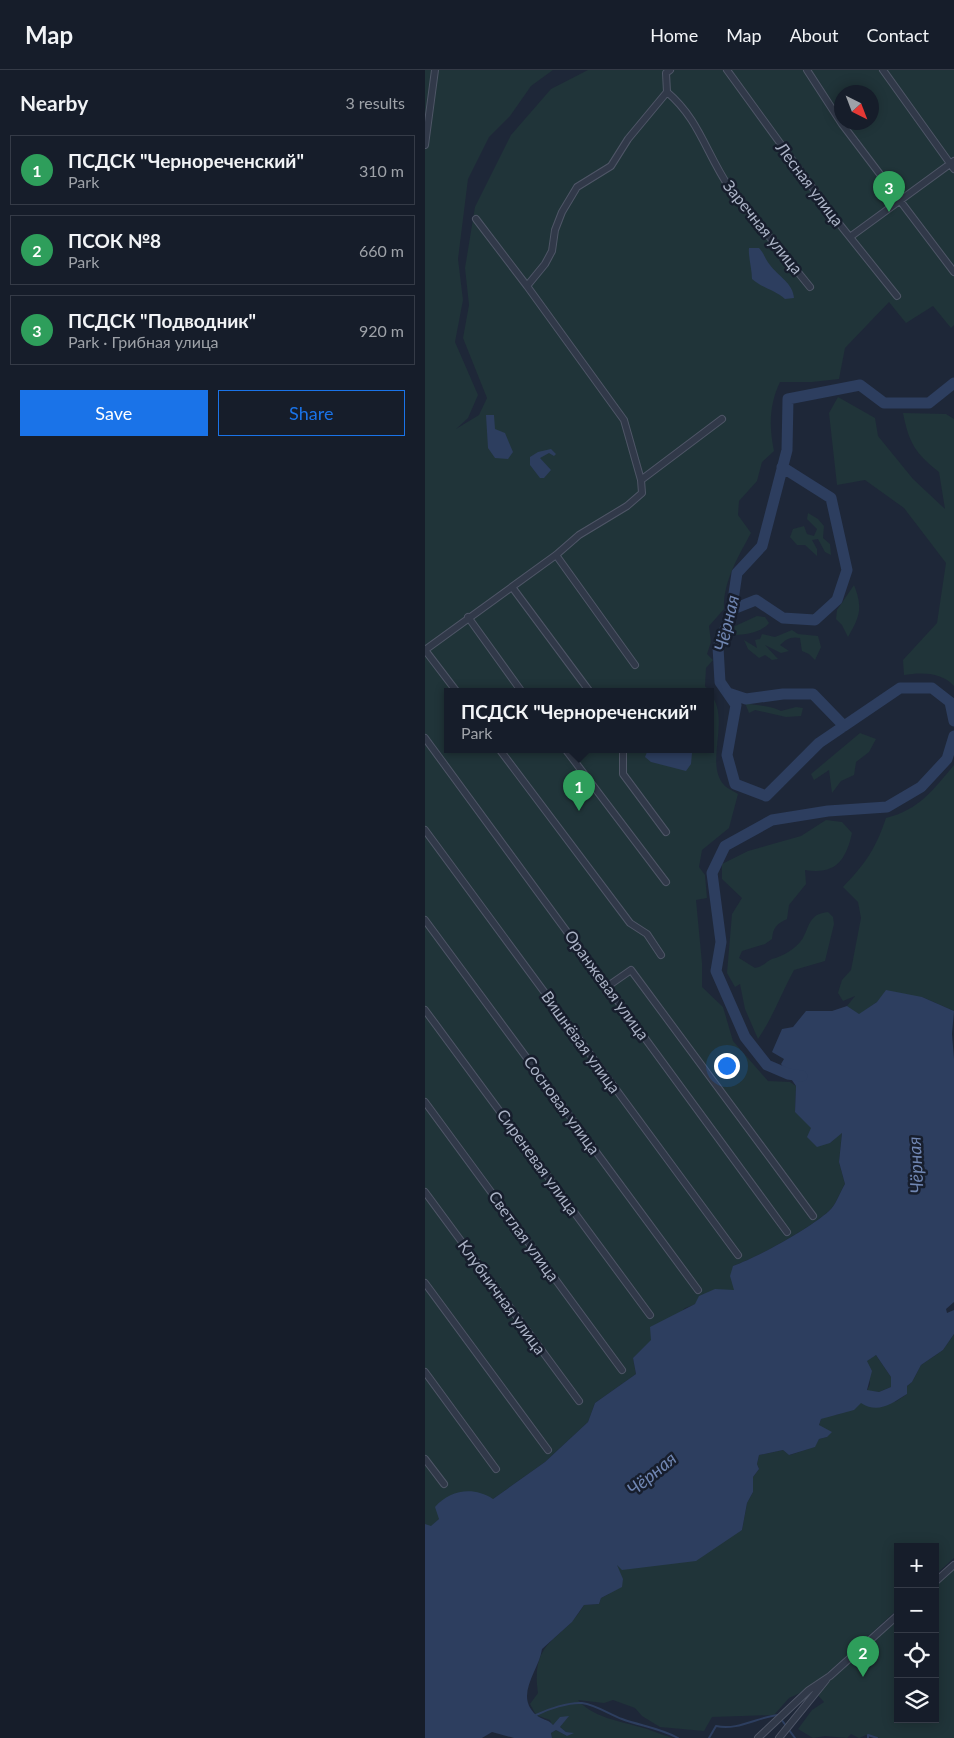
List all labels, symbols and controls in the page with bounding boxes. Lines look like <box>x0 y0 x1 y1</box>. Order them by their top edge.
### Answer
text: Map <box>25 20 73 49</box>
text: Home <box>650 24 698 46</box>
text: Map <box>726 24 762 46</box>
text: About <box>790 24 839 46</box>
text: Contact <box>867 24 929 46</box>
north arrow <box>834 85 879 130</box>
text: Nearby <box>20 90 88 115</box>
text: 3 results <box>345 93 405 112</box>
street label: Лесная улица <box>772 137 848 229</box>
text: ПСДСК "Чернореченский" <box>68 149 304 172</box>
text: 1 <box>32 161 42 180</box>
text: 310 m <box>359 161 404 180</box>
pin: 3 <box>873 171 905 212</box>
text: Park <box>68 172 99 191</box>
street label: Заречная улица <box>720 176 807 277</box>
text: ПСОК №8 <box>68 229 161 252</box>
text: 2 <box>32 241 42 260</box>
text: 660 m <box>359 241 404 260</box>
text: Park <box>68 252 99 271</box>
text: ПСДСК "Подводник" <box>68 309 256 332</box>
text: 3 <box>32 321 42 340</box>
text: 920 m <box>359 321 404 340</box>
text: Park · Грибная улица <box>68 332 219 351</box>
button: Save <box>20 390 208 436</box>
button: Share <box>218 390 405 436</box>
water label: Чёрная <box>709 593 743 653</box>
popup <box>444 688 714 753</box>
text: ПСДСК "Чернореченский" <box>461 700 697 723</box>
text: Park <box>461 723 492 742</box>
pin: 1 <box>563 770 595 811</box>
street label: Оранжевая улица <box>561 926 654 1043</box>
street label: Вишнёвая улица <box>538 987 625 1096</box>
street label: Сосновая улица <box>520 1052 604 1158</box>
your location <box>714 1053 740 1079</box>
street label: Сиреневая улица <box>494 1105 583 1218</box>
water label: Чёрная <box>903 1136 927 1194</box>
street label: Светлая улица <box>485 1187 564 1285</box>
street label: Клубничная улица <box>455 1236 550 1358</box>
water label: Чёрная <box>622 1447 680 1500</box>
map controls <box>894 1543 939 1723</box>
button: + <box>894 1543 939 1588</box>
button: − <box>894 1588 939 1633</box>
button: locate <box>894 1633 939 1678</box>
pin: 2 <box>847 1636 879 1677</box>
button: layers <box>894 1678 939 1723</box>

